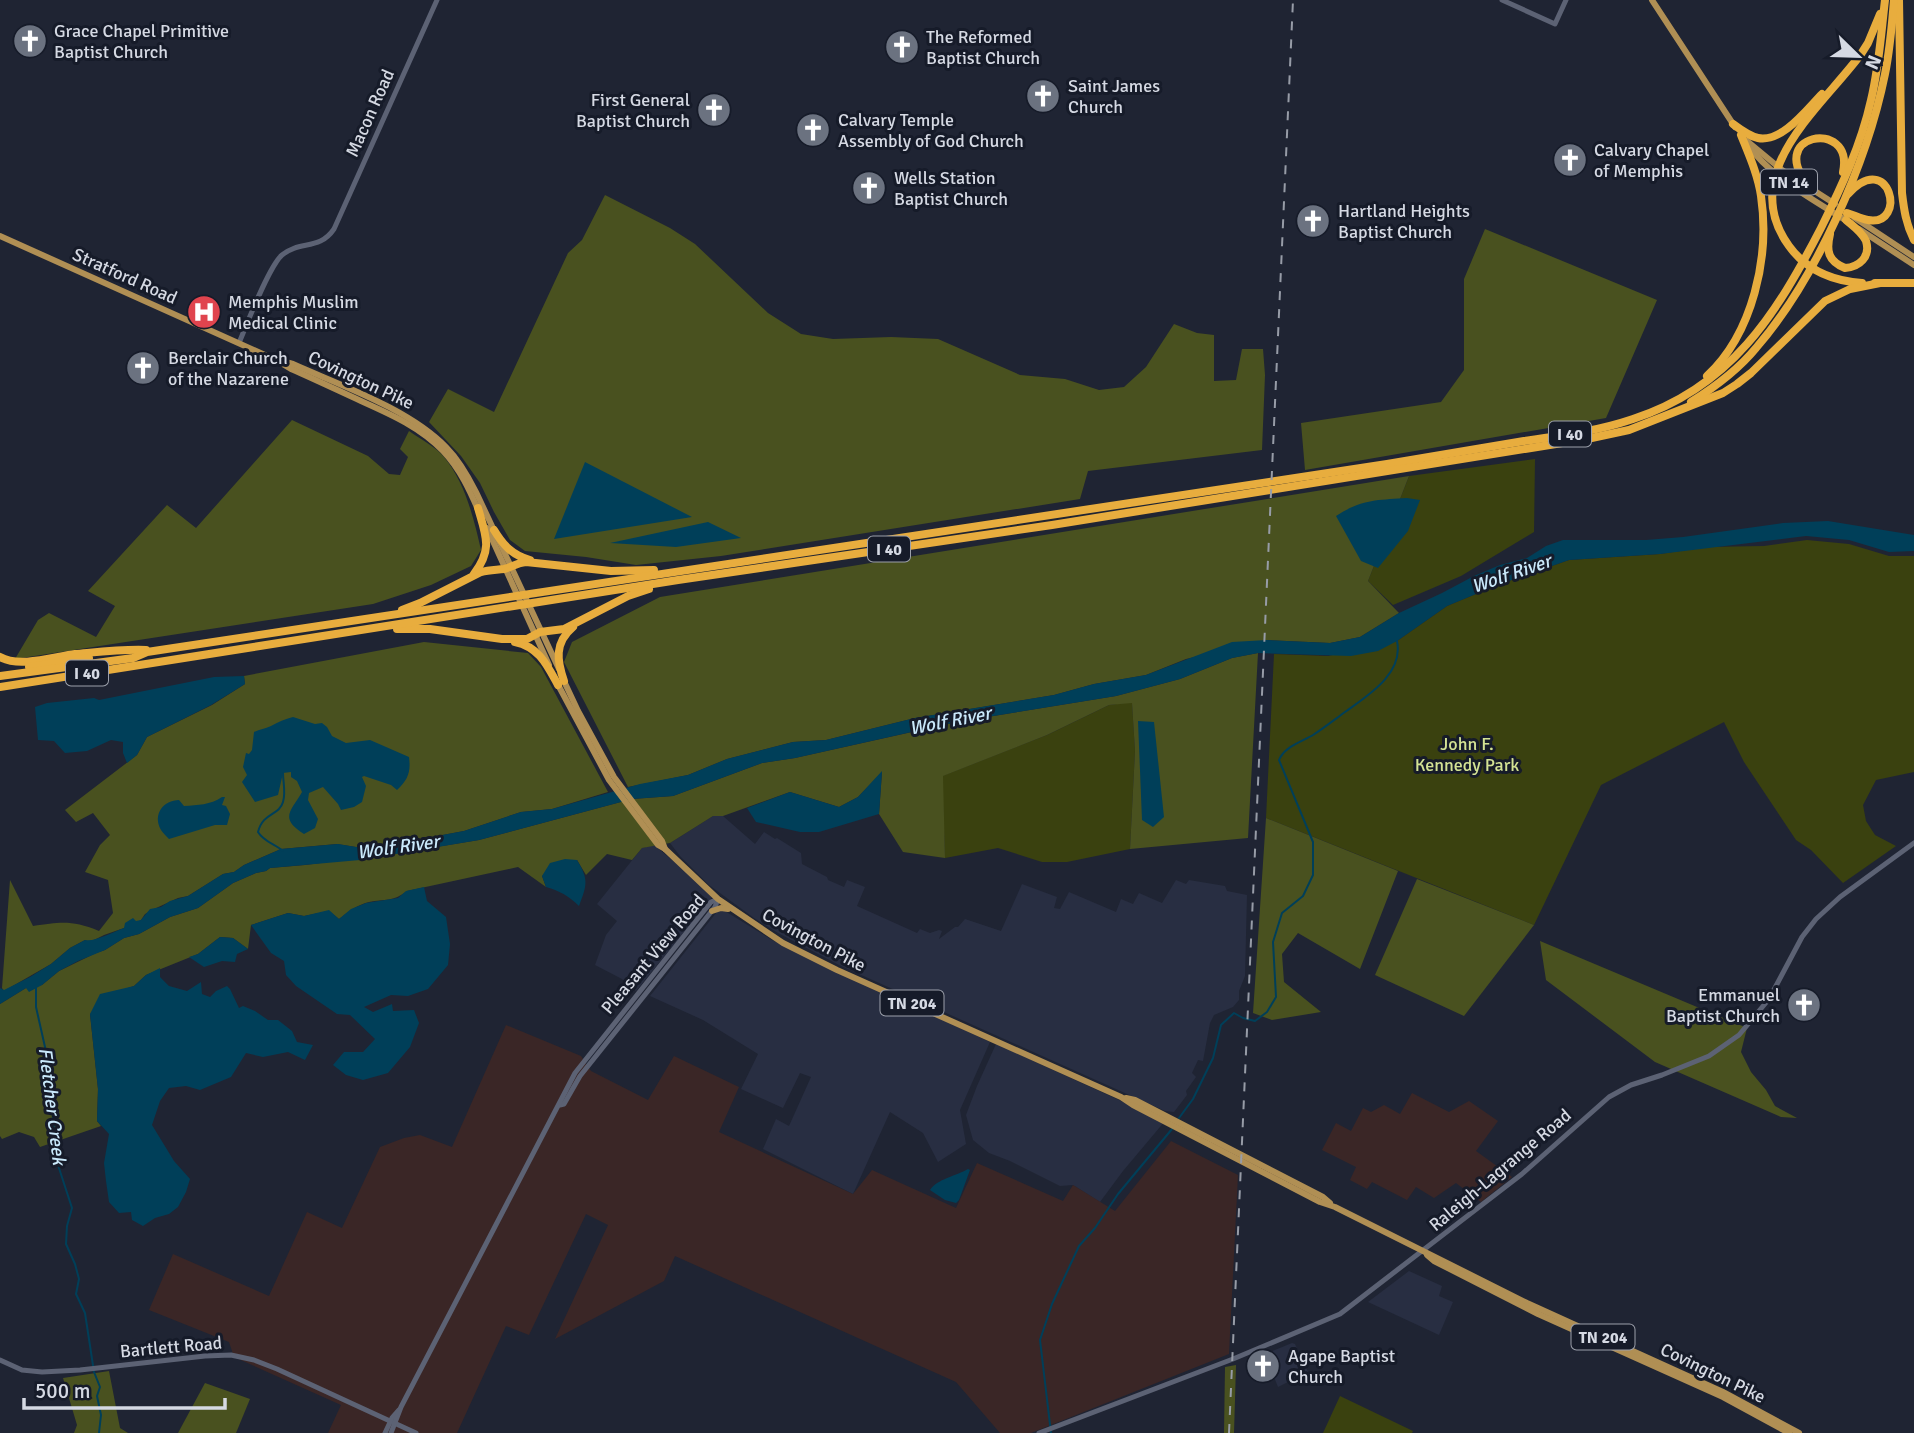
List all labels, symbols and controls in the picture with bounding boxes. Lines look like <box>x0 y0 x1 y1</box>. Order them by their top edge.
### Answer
place label: Grace Chapel Primitive Baptist Church <box>54 20 229 63</box>
north arrow <box>1823 21 1893 91</box>
church icon: Grace Chapel Primitive Baptist Church <box>11 22 49 60</box>
place label: The Reformed Baptist Church <box>926 26 1040 69</box>
church icon: The Reformed Baptist Church <box>883 28 921 66</box>
text: N <box>1859 51 1886 73</box>
street label: Macon Road <box>341 66 399 160</box>
place label: Saint James Church <box>1068 75 1160 118</box>
church icon: Saint James Church <box>1024 77 1062 115</box>
place label: First General Baptist Church <box>576 89 690 132</box>
church icon: First General Baptist Church <box>695 91 733 129</box>
place label: Calvary Temple Assembly of God Church <box>838 109 1024 152</box>
church icon: Calvary Temple Assembly of God Church <box>794 111 832 149</box>
place label: Calvary Chapel of Memphis <box>1594 139 1709 182</box>
church icon: Calvary Chapel of Memphis <box>1551 141 1589 179</box>
place label: Wells Station Baptist Church <box>894 167 1008 210</box>
church icon: Wells Station Baptist Church <box>850 169 888 207</box>
road number: TN 14 <box>1761 170 1817 194</box>
place label: Hartland Heights Baptist Church <box>1338 200 1470 243</box>
church icon: Hartland Heights Baptist Church <box>1294 202 1332 240</box>
street label: Stratford Road <box>69 243 181 309</box>
place label: Memphis Muslim Medical Clinic <box>228 291 359 334</box>
hospital icon: Memphis Muslim Medical Clinic <box>185 293 223 331</box>
street label: Covington Pike <box>305 346 417 414</box>
place label: Berclair Church of the Nazarene <box>168 347 289 390</box>
church icon: Berclair Church of the Nazarene <box>124 349 162 387</box>
road number: I 40 <box>1549 422 1591 446</box>
road number: I 40 <box>868 536 910 562</box>
water label: Wolf River <box>1468 548 1557 599</box>
road number: I 40 <box>66 660 108 686</box>
water label: Wolf River <box>907 701 996 741</box>
park label: John F. Kennedy Park <box>1415 733 1519 776</box>
water label: Wolf River <box>356 829 444 865</box>
street label: Pleasant View Road <box>596 889 710 1019</box>
street label: Covington Pike <box>758 903 870 977</box>
place label: Emmanuel Baptist Church <box>1666 984 1780 1027</box>
church icon: Emmanuel Baptist Church <box>1785 986 1823 1024</box>
road number: TN 204 <box>880 990 944 1015</box>
water label: Fletcher Creek <box>33 1046 71 1168</box>
street label: Raleigh-Lagrange Road <box>1425 1104 1575 1236</box>
road number: TN 204 <box>1572 1324 1634 1350</box>
street label: Bartlett Road <box>119 1332 223 1362</box>
street label: Covington Pike <box>1657 1338 1769 1408</box>
place label: Agape Baptist Church <box>1288 1345 1395 1388</box>
church icon: Agape Baptist Church <box>1244 1347 1282 1385</box>
scale bar <box>24 1366 226 1410</box>
text: 500 m <box>35 1378 90 1404</box>

